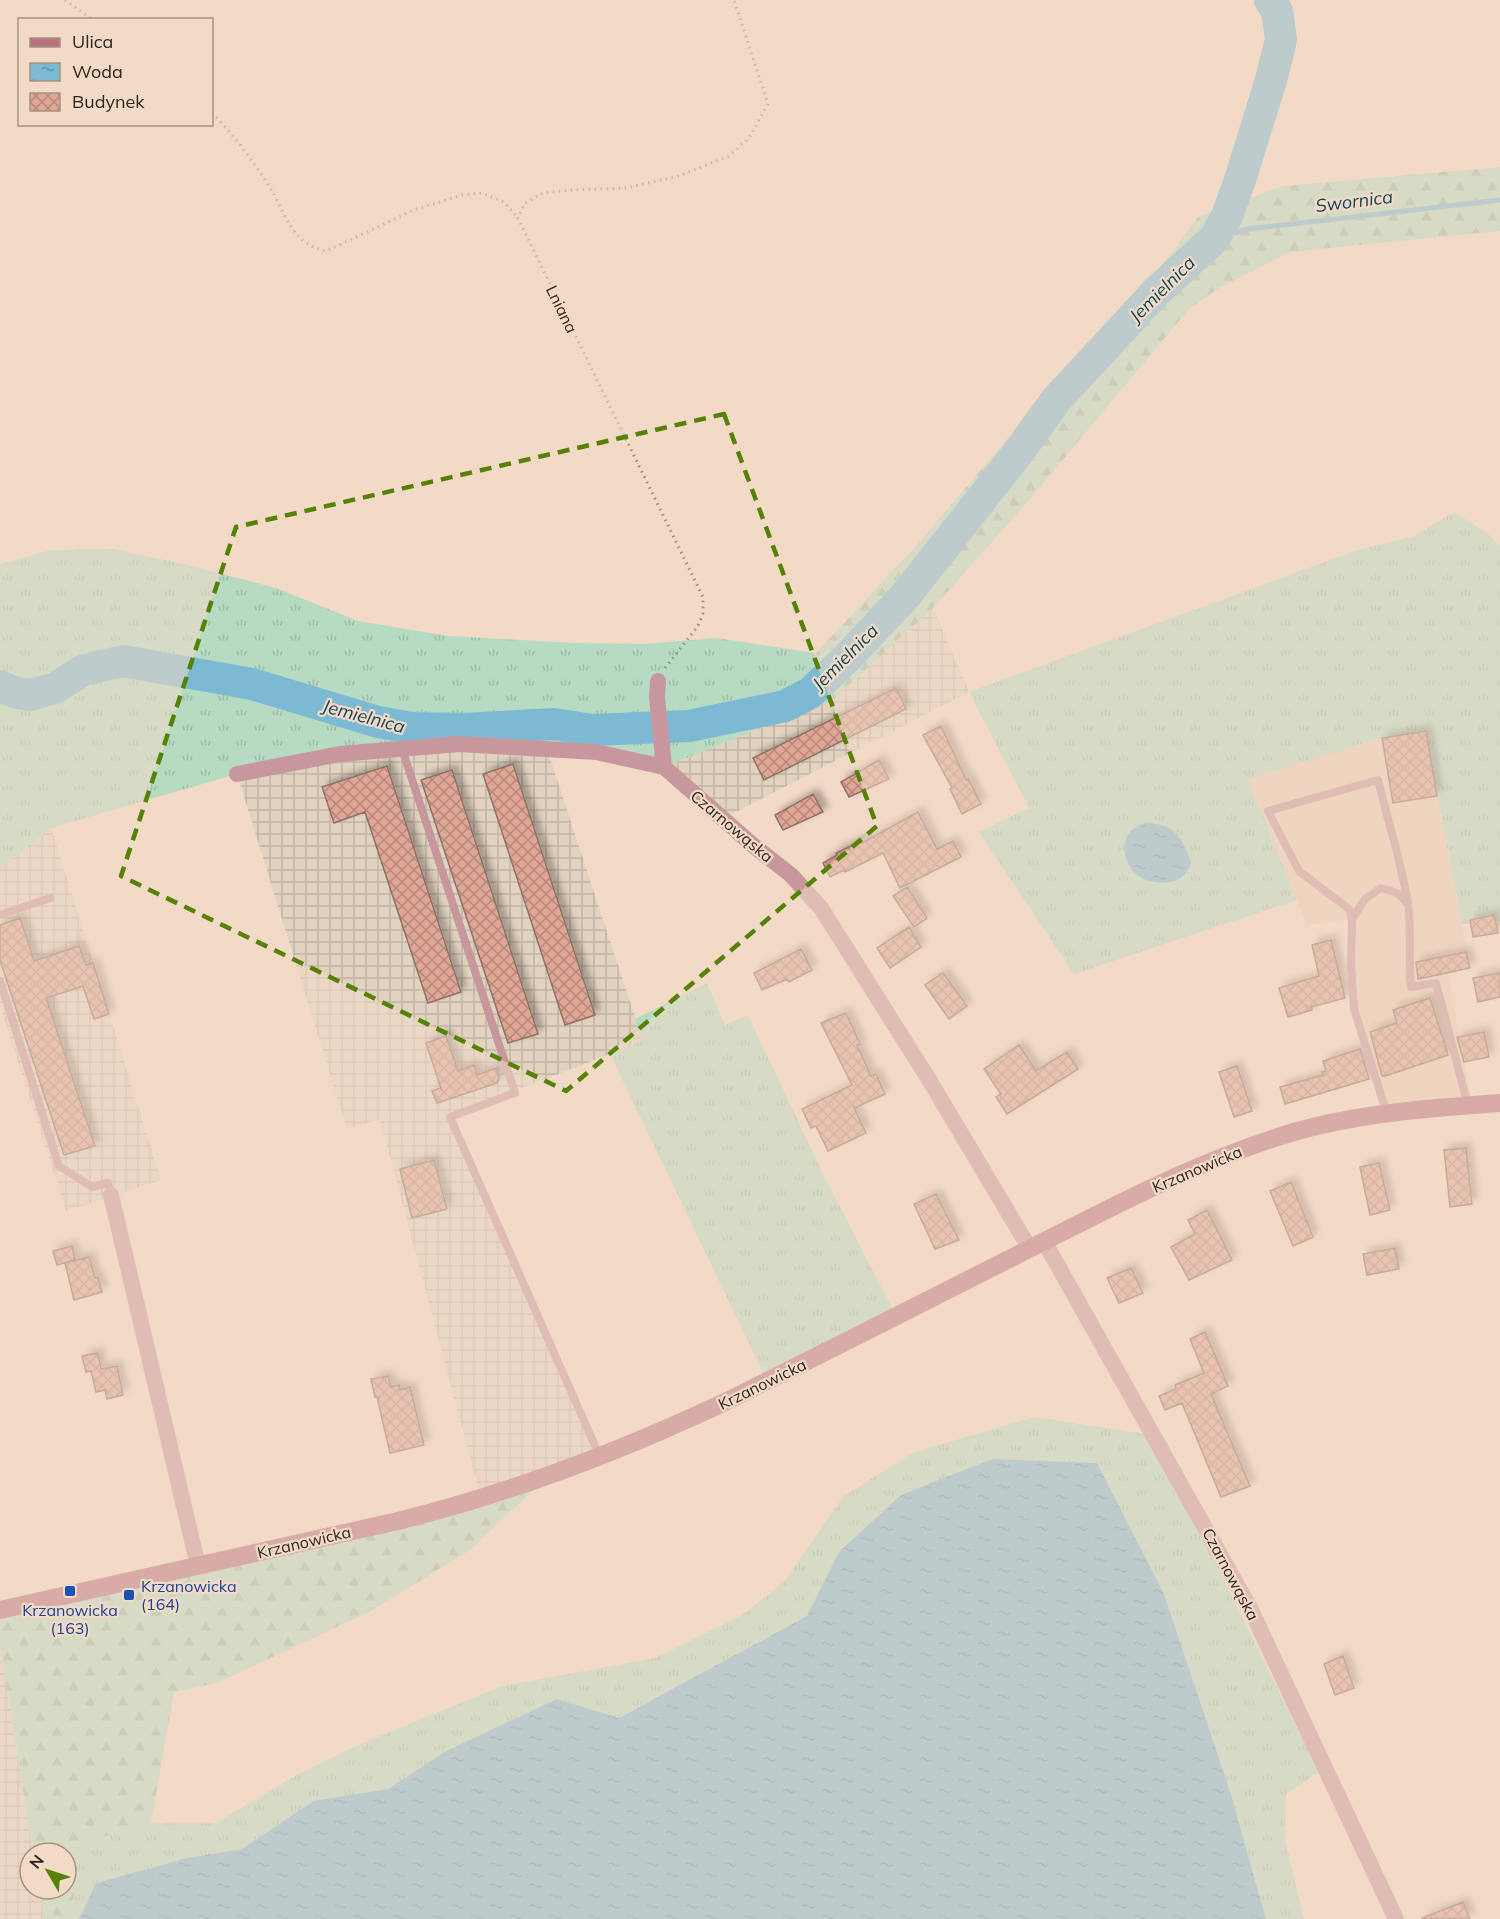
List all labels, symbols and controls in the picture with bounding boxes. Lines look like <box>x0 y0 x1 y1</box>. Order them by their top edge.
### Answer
legend <box>18 18 213 126</box>
text: Ulica <box>72 30 113 53</box>
text: Woda <box>72 60 123 83</box>
text: Budynek <box>72 90 145 113</box>
water label: Swornica <box>1314 185 1394 217</box>
water label: Jemielnica <box>1123 251 1200 328</box>
street label: Lniana <box>542 282 582 336</box>
water label: Jemielnica <box>806 619 883 696</box>
water label: Jemielnica <box>318 693 408 738</box>
street label: Czarnowąska <box>687 786 777 866</box>
street label: Krzanowicka <box>1149 1141 1245 1197</box>
street label: Krzanowicka <box>715 1354 809 1414</box>
street label: Krzanowicka <box>255 1522 353 1562</box>
street label: Czarnowąska <box>1198 1524 1264 1624</box>
place label: Krzanowicka (164) <box>141 1576 237 1614</box>
marker: Krzanowicka (163) <box>63 1584 77 1598</box>
marker: Krzanowicka (164) <box>122 1588 136 1602</box>
place label: Krzanowicka (163) <box>22 1600 118 1638</box>
north arrow <box>18 1841 78 1901</box>
text: N <box>25 1851 48 1873</box>

